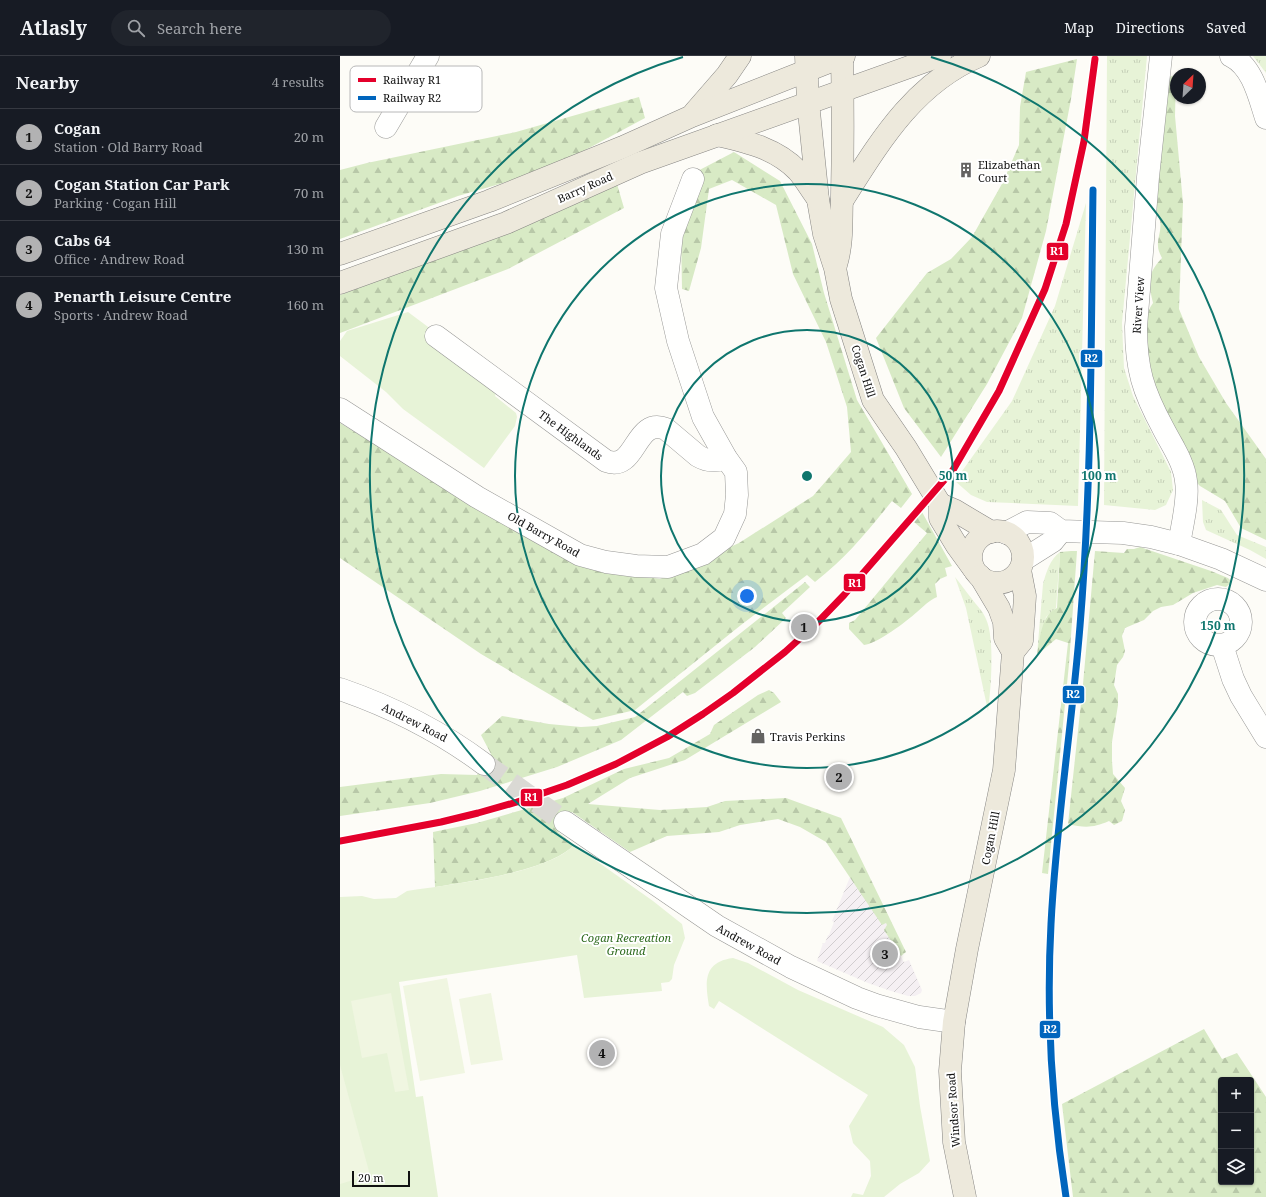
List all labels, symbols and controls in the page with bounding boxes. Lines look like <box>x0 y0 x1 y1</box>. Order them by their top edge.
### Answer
search box <box>111 10 391 46</box>
text: Atlasly <box>20 15 87 41</box>
icon: search <box>125 17 147 39</box>
text: Search here <box>157 18 242 38</box>
text: Map <box>1064 18 1094 37</box>
text: Directions <box>1116 18 1184 37</box>
text: Saved <box>1206 18 1246 37</box>
legend <box>350 66 482 112</box>
north arrow <box>1170 68 1206 104</box>
text: Nearby <box>16 71 79 94</box>
text: Railway R1 <box>383 72 441 87</box>
text: 4 results <box>272 73 324 91</box>
text: Railway R2 <box>383 90 441 105</box>
text: Cogan <box>54 118 101 138</box>
text: 1 <box>25 128 33 146</box>
text: 20 m <box>294 128 324 146</box>
text: Station · Old Barry Road <box>54 138 203 156</box>
place label: Elizabethan Court <box>978 157 1040 185</box>
building icon: Elizabethan Court <box>957 161 975 179</box>
street label: Barry Road <box>555 168 615 206</box>
text: Cogan Station Car Park <box>54 174 230 194</box>
text: 2 <box>25 184 33 202</box>
text: 70 m <box>294 184 324 202</box>
text: Parking · Cogan Hill <box>54 194 177 212</box>
text: Cabs 64 <box>54 230 111 250</box>
text: 3 <box>25 240 33 258</box>
text: 130 m <box>287 240 324 258</box>
line badge: R1 <box>1046 242 1069 261</box>
text: R1 <box>1050 243 1064 258</box>
text: Office · Andrew Road <box>54 250 185 268</box>
street label: River View <box>1129 275 1148 334</box>
text: Penarth Leisure Centre <box>54 286 231 306</box>
text: 4 <box>25 296 33 314</box>
text: 160 m <box>287 296 324 314</box>
text: Sports · Andrew Road <box>54 306 188 324</box>
street label: Cogan Hill <box>848 343 880 400</box>
line badge: R2 <box>1080 349 1103 368</box>
text: R2 <box>1084 350 1098 365</box>
street label: The Highlands <box>536 407 606 463</box>
text: 50 m <box>939 467 967 484</box>
text: 100 m <box>1081 467 1117 484</box>
centre of rings <box>800 469 814 483</box>
street label: Old Barry Road <box>505 508 583 560</box>
line badge: R1 <box>843 573 866 592</box>
text: R1 <box>848 575 862 590</box>
your location <box>737 586 757 606</box>
pin: 1 <box>791 612 817 642</box>
text: 150 m <box>1200 617 1236 634</box>
line badge: R2 <box>1062 685 1085 704</box>
text: R2 <box>1066 686 1080 701</box>
street label: Andrew Road <box>380 699 450 745</box>
shop icon: Travis Perkins <box>749 727 767 745</box>
place label: Travis Perkins <box>770 729 845 744</box>
pin: 2 <box>826 762 852 792</box>
line badge: R1 <box>520 788 543 807</box>
text: R1 <box>524 789 538 804</box>
street label: Cogan Hill <box>977 809 1003 866</box>
street label: Andrew Road <box>714 920 784 968</box>
park label: Cogan Recreation Ground <box>581 930 672 958</box>
pin: 3 <box>872 939 898 969</box>
line badge: R2 <box>1039 1020 1061 1039</box>
text: R2 <box>1043 1021 1057 1036</box>
pin: 4 <box>589 1038 615 1068</box>
street label: Windsor Road <box>943 1072 963 1148</box>
map controls <box>1218 1077 1254 1185</box>
button: + <box>1218 1077 1254 1113</box>
button: − <box>1218 1113 1254 1149</box>
button: layers <box>1218 1149 1254 1185</box>
scale bar <box>352 1169 410 1188</box>
text: 20 m <box>358 1170 384 1185</box>

